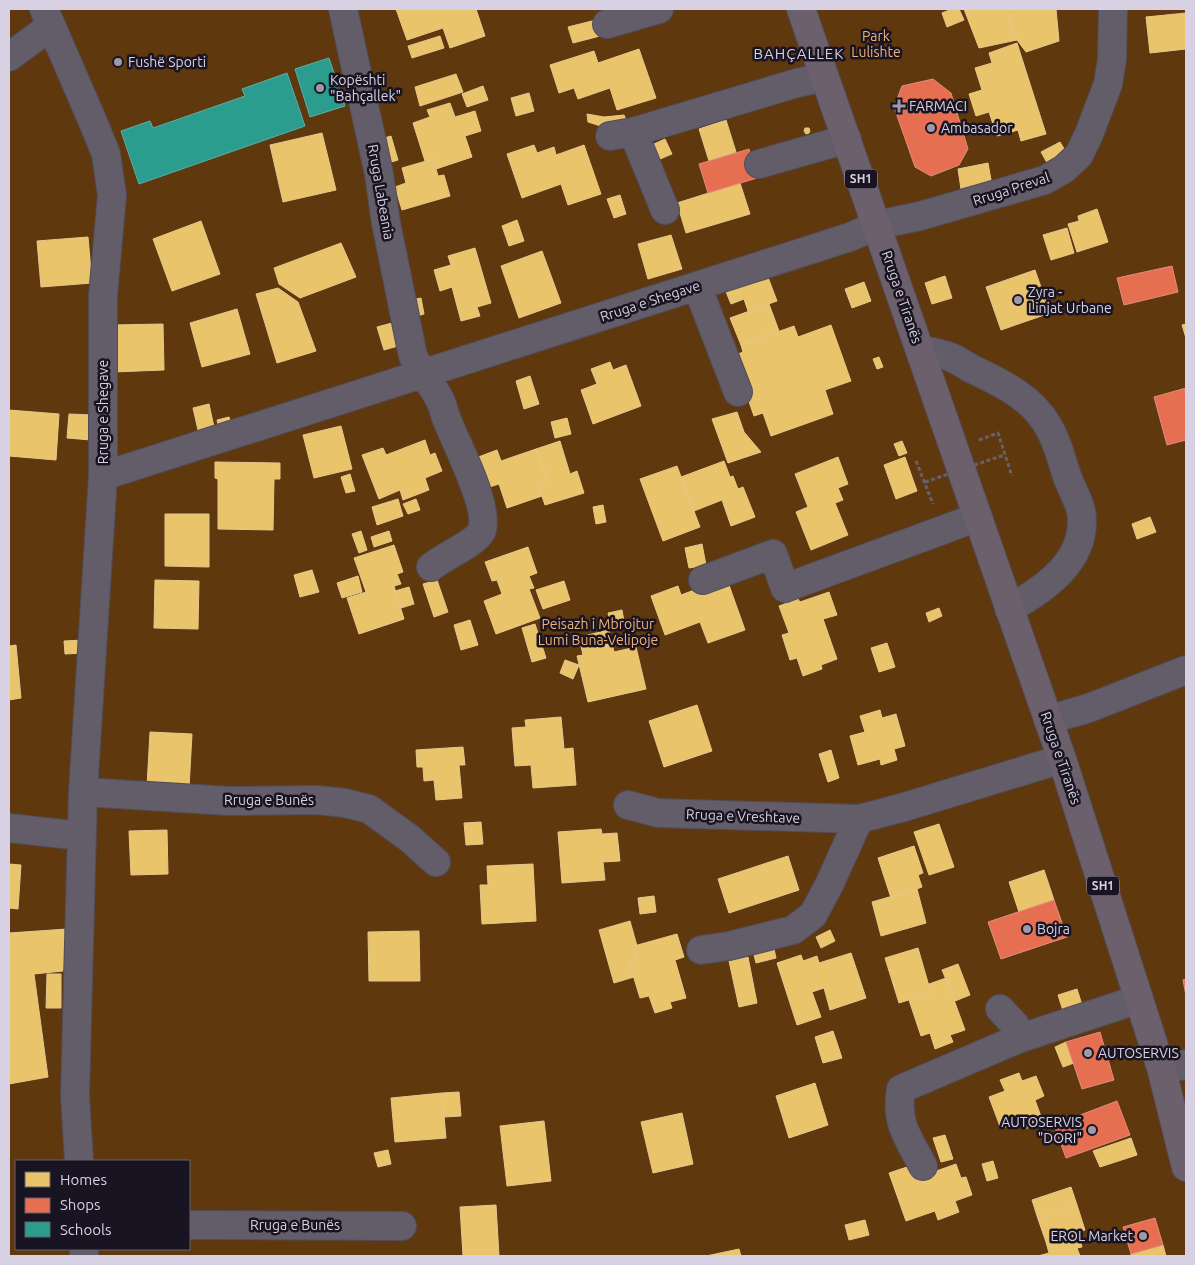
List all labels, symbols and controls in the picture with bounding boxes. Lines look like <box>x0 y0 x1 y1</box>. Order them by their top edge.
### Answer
park label: Park Lulishte <box>851 28 901 60</box>
district label: BAHÇALLEK <box>754 45 844 62</box>
place label: Fushë Sporti <box>128 54 206 70</box>
marker: Fushë Sporti <box>112 56 124 68</box>
place label: Kopështi "Bahçallek" <box>330 72 401 104</box>
marker: Kopështi "Bahçallek" <box>314 82 326 94</box>
place label: FARMACI <box>909 98 967 114</box>
marker: FARMACI <box>893 100 905 112</box>
place label: Ambasador <box>941 120 1013 136</box>
marker: Ambasador <box>925 122 937 134</box>
street label: Rruga Labeania <box>365 143 397 241</box>
street label: Rruga Preval <box>971 169 1052 209</box>
road number: SH1 <box>845 170 877 188</box>
street label: Rruga e Tiranës <box>879 248 925 346</box>
street label: Rruga e Shegave <box>598 277 702 325</box>
place label: Zyra - Linjat Urbane <box>1028 284 1112 316</box>
marker: Zyra - Linjat Urbane <box>1012 294 1024 306</box>
street label: Rruga e Shegave <box>95 360 111 464</box>
park label: Peisazh i Mbrojtur Lumi Buna-Velipoje <box>538 616 658 648</box>
street label: Rruga e Tiranës <box>1038 709 1084 807</box>
street label: Rruga e Bunës <box>224 792 314 808</box>
street label: Rruga e Vreshtave <box>686 806 800 826</box>
road number: SH1 <box>1087 876 1119 896</box>
place label: Bojra <box>1037 921 1070 937</box>
marker: Bojra <box>1021 923 1033 935</box>
place label: AUTOSERVIS <box>1098 1045 1179 1061</box>
marker: AUTOSERVIS <box>1082 1047 1094 1059</box>
place label: AUTOSERVIS "DORI" <box>1001 1114 1082 1146</box>
marker: AUTOSERVIS "DORI" <box>1086 1124 1098 1136</box>
legend <box>15 1160 190 1250</box>
text: Homes <box>60 1171 107 1188</box>
text: Shops <box>60 1196 101 1213</box>
street label: Rruga e Bunës <box>250 1217 340 1233</box>
text: Schools <box>60 1221 111 1238</box>
place label: EROL Market <box>1051 1228 1133 1244</box>
marker: EROL Market <box>1137 1230 1149 1242</box>

